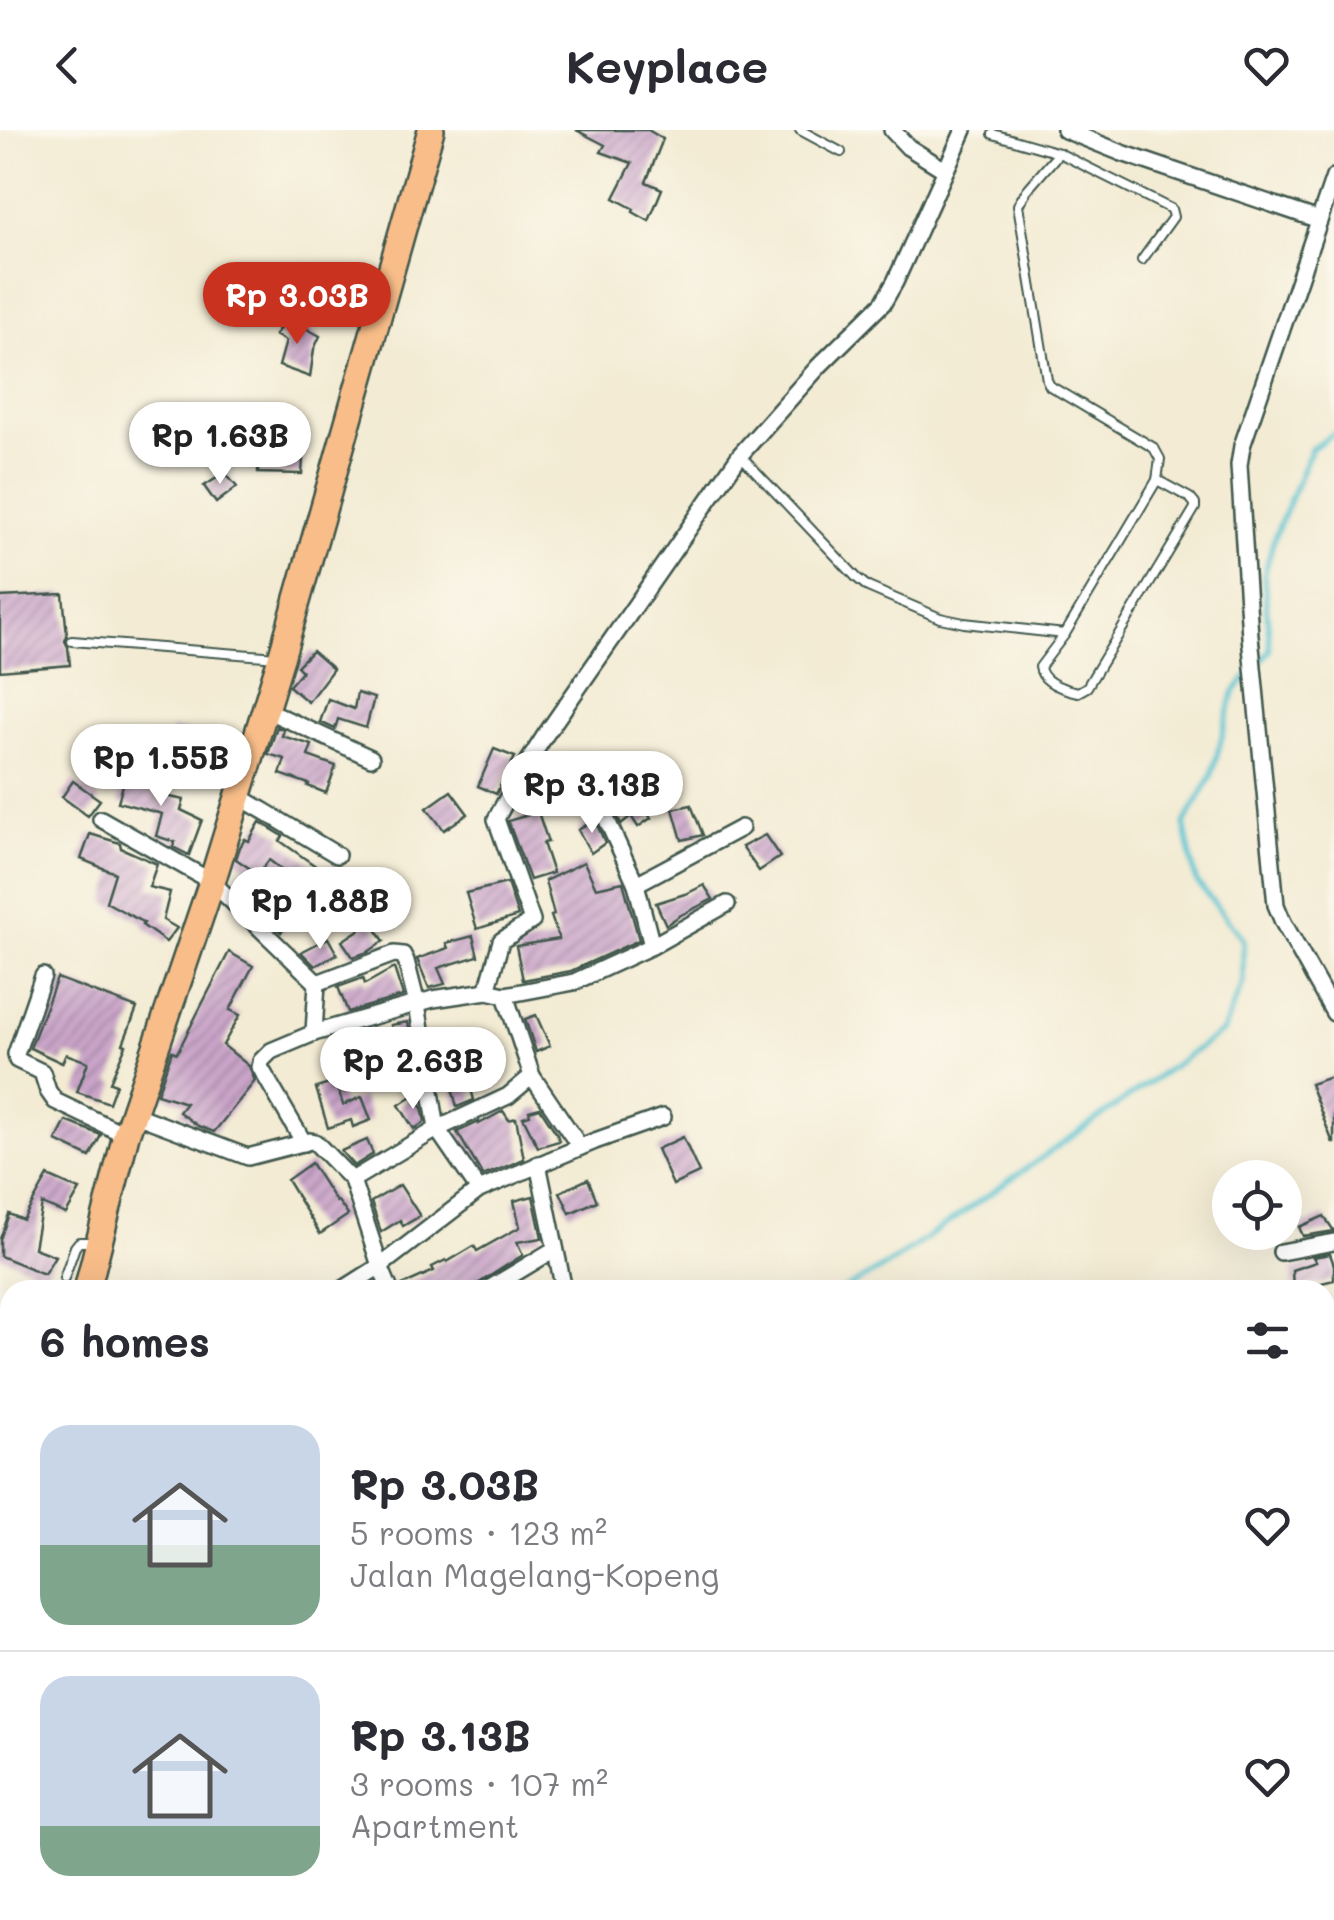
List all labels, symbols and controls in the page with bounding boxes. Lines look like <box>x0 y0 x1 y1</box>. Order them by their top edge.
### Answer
text: Keyplace <box>566 36 768 94</box>
icon: back <box>40 38 95 93</box>
icon: heart <box>1239 38 1294 93</box>
pin: Rp 3.03B <box>194 262 400 347</box>
text: Rp 3.03B <box>225 273 369 315</box>
pin: Rp 1.63B <box>117 402 323 487</box>
text: Rp 1.63B <box>151 413 289 455</box>
pin: Rp 1.55B <box>58 724 264 809</box>
text: Rp 1.55B <box>93 735 229 777</box>
pin: Rp 3.13B <box>489 751 695 836</box>
text: Rp 3.13B <box>523 762 661 804</box>
pin: Rp 1.88B <box>217 867 423 952</box>
text: Rp 1.88B <box>250 878 390 920</box>
pin: Rp 2.63B <box>310 1027 516 1112</box>
text: Rp 2.63B <box>342 1038 484 1080</box>
map controls <box>1212 1160 1302 1250</box>
button: locate <box>1212 1160 1302 1250</box>
text: 6 homes <box>40 1313 210 1368</box>
icon: filters <box>1240 1313 1295 1368</box>
text: Rp 3.03B <box>350 1456 539 1511</box>
icon: home <box>120 1465 240 1585</box>
icon: heart <box>1240 1498 1295 1553</box>
text: 5 rooms · 123 m² <box>350 1511 607 1553</box>
text: Jalan Magelang-Kopeng <box>350 1553 719 1595</box>
text: Rp 3.13B <box>350 1707 531 1762</box>
icon: home <box>120 1716 240 1836</box>
icon: heart <box>1240 1749 1295 1804</box>
text: 3 rooms · 107 m² <box>350 1762 608 1804</box>
text: Apartment <box>350 1804 519 1846</box>

